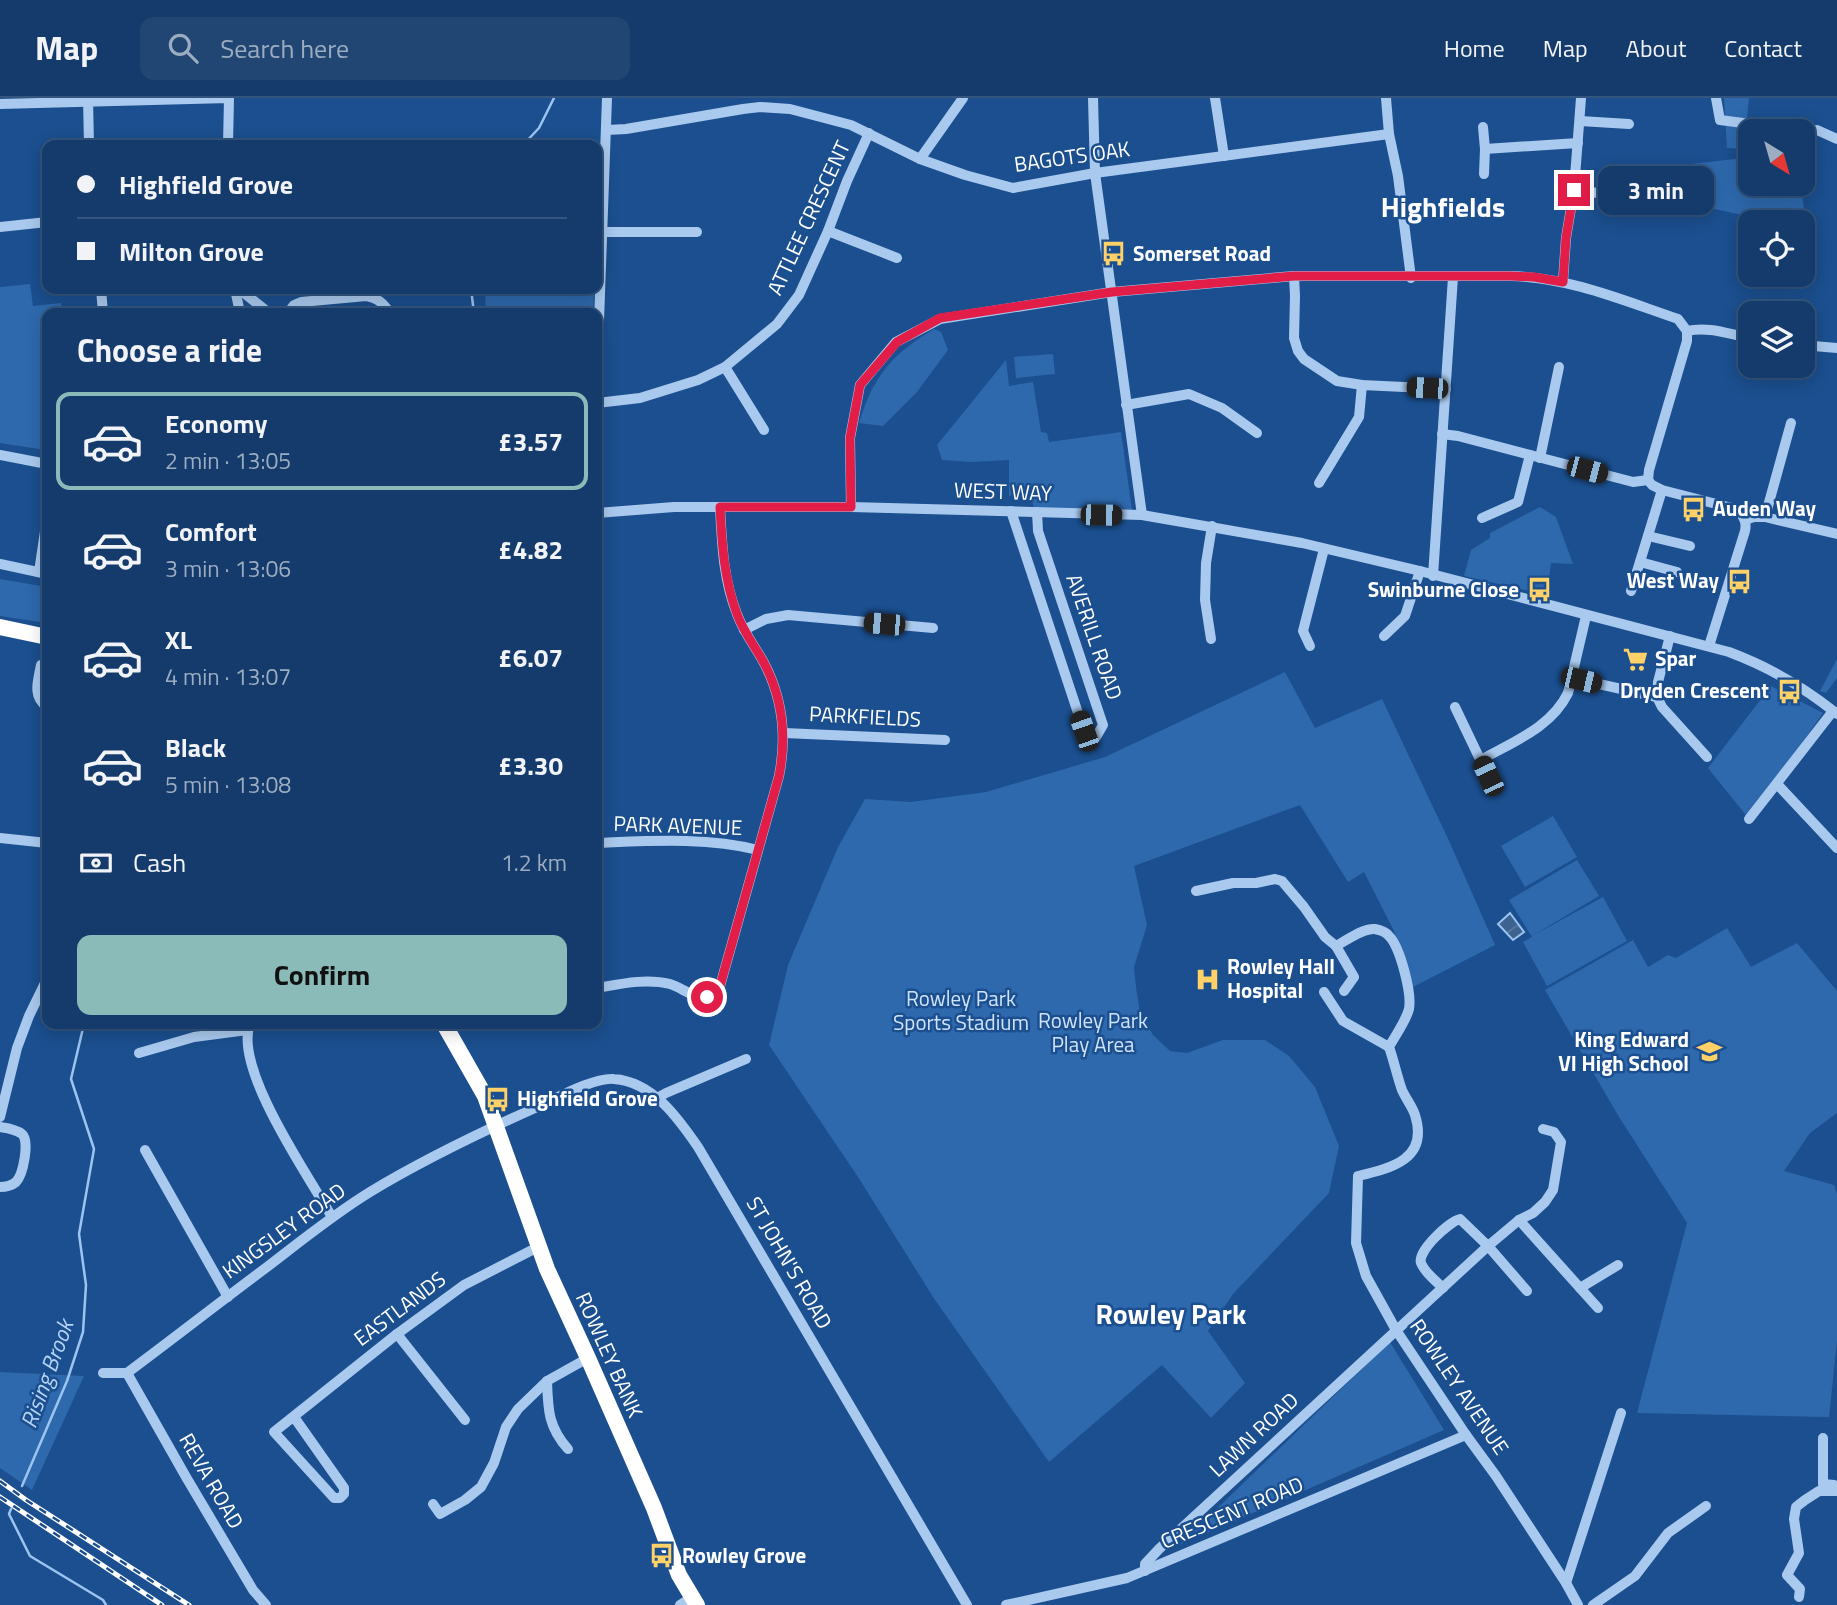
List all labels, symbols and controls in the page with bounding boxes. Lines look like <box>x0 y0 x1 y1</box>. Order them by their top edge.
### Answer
search box <box>140 17 630 80</box>
text: Map <box>35 23 98 73</box>
icon: search <box>164 29 202 67</box>
text: Search here <box>220 29 349 68</box>
text: Home <box>1444 30 1505 66</box>
text: Map <box>1543 30 1588 66</box>
text: About <box>1626 30 1686 66</box>
text: Contact <box>1724 30 1802 66</box>
north arrow <box>1738 119 1815 196</box>
map controls <box>1738 119 1815 378</box>
street label: BAGOTS OAK <box>1012 132 1132 180</box>
street label: ATTLEE CRESCENT <box>758 135 858 300</box>
text: Highfield Grove <box>119 165 293 204</box>
callout: 3 min <box>1598 166 1714 214</box>
text: 3 min <box>1628 173 1684 208</box>
route end <box>1558 174 1590 206</box>
district label: Highfields <box>1381 185 1505 228</box>
button: locate <box>1738 210 1815 287</box>
text: Milton Grove <box>119 232 264 271</box>
place label: Somerset Road <box>1133 237 1271 269</box>
bus stop icon: Somerset Road <box>1099 240 1127 268</box>
button: layers <box>1738 301 1815 378</box>
text: Choose a ride <box>77 326 262 374</box>
car <box>1406 376 1449 400</box>
text: Economy <box>165 404 267 443</box>
icon: car <box>81 410 144 473</box>
text: £3.57 <box>498 422 563 461</box>
text: 2 min · 13:05 <box>165 443 291 478</box>
car <box>1564 454 1611 486</box>
street label: WEST WAY <box>953 473 1053 509</box>
place label: Auden Way <box>1713 492 1817 524</box>
bus stop icon: Auden Way <box>1679 495 1707 523</box>
car <box>1080 504 1123 526</box>
text: Comfort <box>165 512 257 551</box>
icon: car <box>81 518 144 581</box>
text: £4.82 <box>498 530 563 569</box>
text: 3 min · 13:06 <box>165 551 291 586</box>
place label: West Way <box>1627 564 1719 596</box>
bus stop icon: West Way <box>1725 567 1753 595</box>
street label: AVERILL ROAD <box>1058 569 1131 704</box>
place label: Swinburne Close <box>1368 573 1519 605</box>
bus stop icon: Swinburne Close <box>1525 576 1553 604</box>
car <box>863 612 906 636</box>
text: XL <box>165 620 192 659</box>
icon: car <box>81 626 144 689</box>
text: £6.07 <box>498 638 563 677</box>
place label: Spar <box>1655 642 1697 674</box>
supermarket icon: Spar <box>1621 645 1649 673</box>
text: 4 min · 13:07 <box>165 659 291 694</box>
car <box>1559 665 1604 695</box>
place label: Dryden Crescent <box>1620 674 1769 706</box>
bus stop icon: Dryden Crescent <box>1775 677 1803 705</box>
street label: PARKFIELDS <box>808 697 922 735</box>
car <box>1068 708 1101 754</box>
text: Black <box>165 728 226 767</box>
icon: car <box>81 734 144 797</box>
text: £3.30 <box>498 746 563 785</box>
car <box>1470 753 1507 799</box>
text: 5 min · 13:08 <box>165 767 291 802</box>
street label: PARK AVENUE <box>613 807 743 843</box>
text: Cash <box>133 843 186 882</box>
icon: cash <box>77 844 115 882</box>
text: 1.2 km <box>501 845 567 880</box>
button: Confirm <box>77 935 567 1015</box>
place label: Rowley Hall Hospital <box>1227 950 1335 1006</box>
hospital icon: Rowley Hall Hospital <box>1193 965 1221 993</box>
route start <box>691 981 723 1013</box>
park label: Rowley Park Sports Stadium <box>893 982 1029 1038</box>
park label: Rowley Park Play Area <box>1038 1004 1148 1060</box>
place label: King Edward VI High School <box>1558 1023 1689 1079</box>
school or university icon: King Edward VI High School <box>1695 1038 1723 1066</box>
place label: Highfield Grove <box>517 1082 658 1114</box>
bus stop icon: Highfield Grove <box>483 1085 511 1113</box>
street label: KINGSLEY ROAD <box>215 1174 352 1286</box>
street label: ST JOHN'S ROAD <box>739 1190 841 1335</box>
street label: EASTLANDS <box>347 1263 452 1354</box>
street label: ROWLEY BANK <box>568 1287 652 1422</box>
district label: Rowley Park <box>1096 1292 1247 1335</box>
water label: Rising Brook <box>11 1312 83 1433</box>
street label: ROWLEY AVENUE <box>1402 1312 1517 1461</box>
street label: LAWN ROAD <box>1201 1384 1305 1484</box>
street label: REVA ROAD <box>172 1427 252 1534</box>
street label: CRESCENT ROAD <box>1155 1468 1308 1557</box>
place label: Rowley Grove <box>682 1539 806 1571</box>
bus stop icon: Rowley Grove <box>648 1542 676 1570</box>

